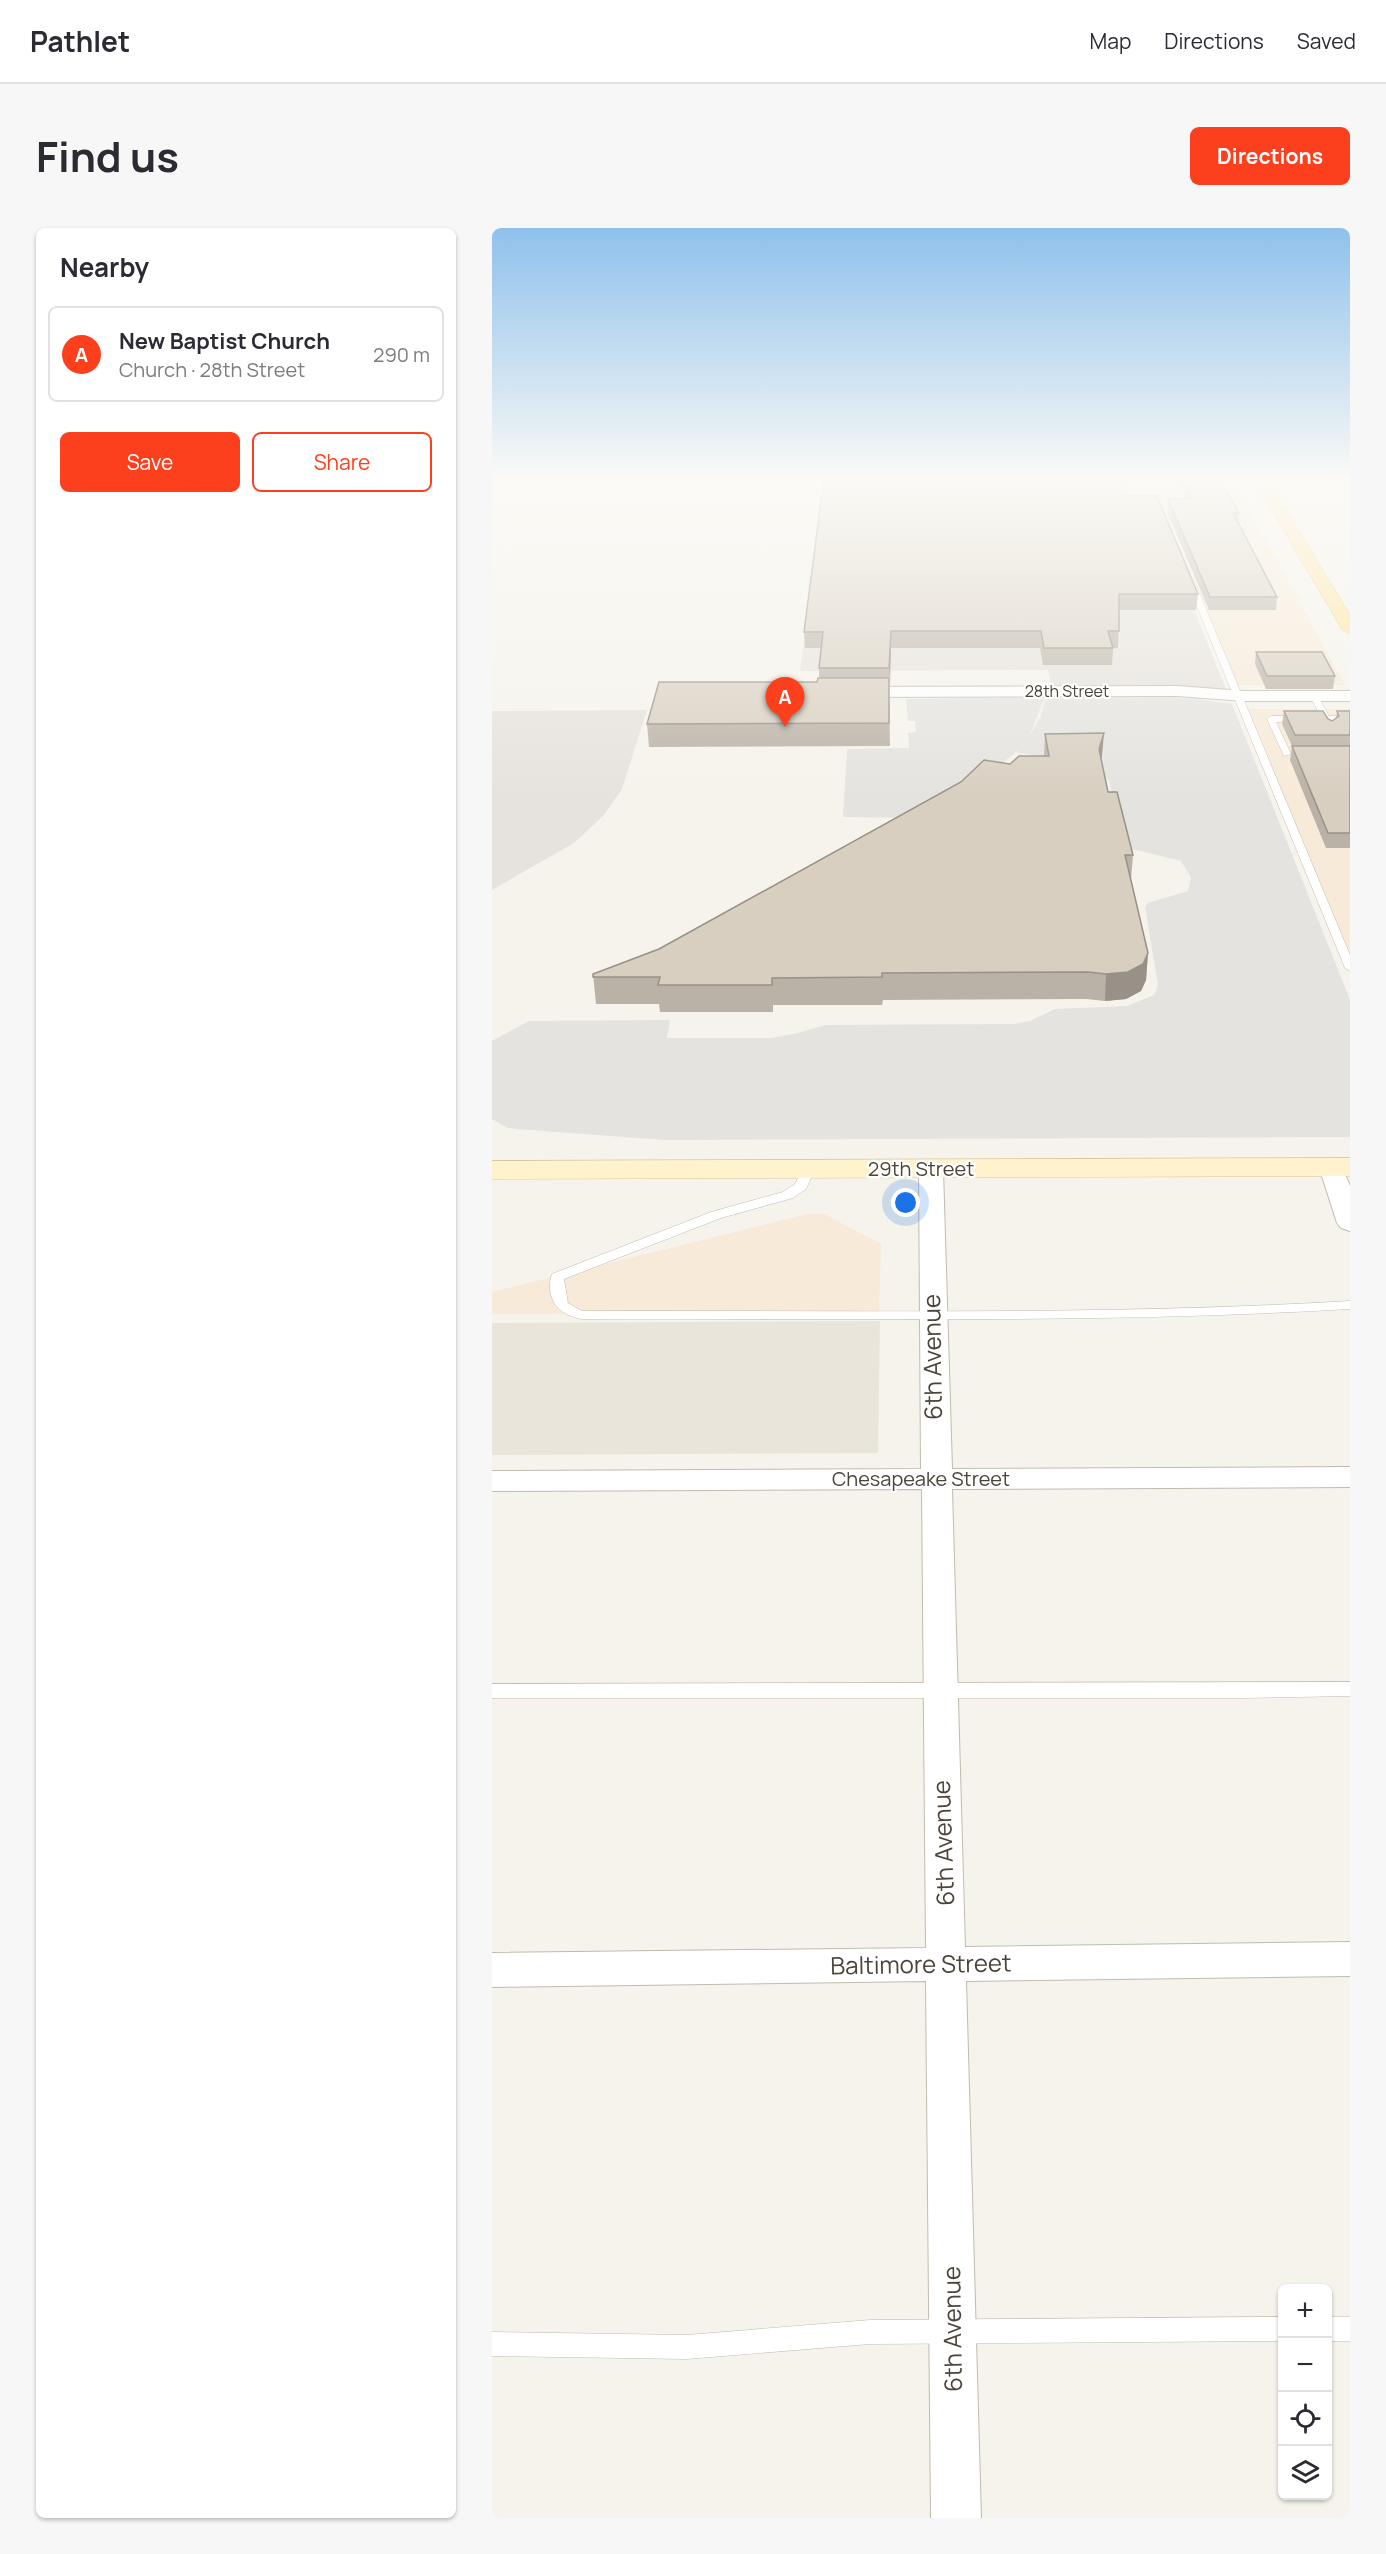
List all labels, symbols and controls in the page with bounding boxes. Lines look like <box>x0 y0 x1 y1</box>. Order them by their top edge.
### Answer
text: Pathlet <box>30 22 130 60</box>
text: Map <box>1090 27 1131 55</box>
text: Directions <box>1164 27 1264 55</box>
text: Saved <box>1297 27 1356 55</box>
text: Find us <box>36 127 179 185</box>
button: Directions <box>1190 127 1350 185</box>
text: Nearby <box>60 249 149 285</box>
text: New Baptist Church <box>119 326 330 356</box>
text: A <box>75 341 88 368</box>
text: 290 m <box>373 341 430 368</box>
text: Church · 28th Street <box>119 356 305 383</box>
button: Save <box>60 432 240 492</box>
button: Share <box>252 432 432 492</box>
pin: A <box>766 678 804 727</box>
street label: 28th Street <box>1025 680 1109 702</box>
street label: 29th Street <box>868 1155 974 1182</box>
your location <box>891 1188 920 1217</box>
street label: 6th Avenue <box>914 1294 949 1420</box>
street label: Chesapeake Street <box>832 1465 1010 1492</box>
street label: 6th Avenue <box>924 1780 961 1906</box>
street label: Baltimore Street <box>830 1945 1012 1982</box>
street label: 6th Avenue <box>934 2266 969 2392</box>
map controls <box>1278 2284 1332 2500</box>
button: + <box>1278 2284 1332 2338</box>
button: − <box>1278 2338 1332 2392</box>
button: locate <box>1278 2392 1332 2446</box>
button: layers <box>1278 2446 1332 2500</box>

